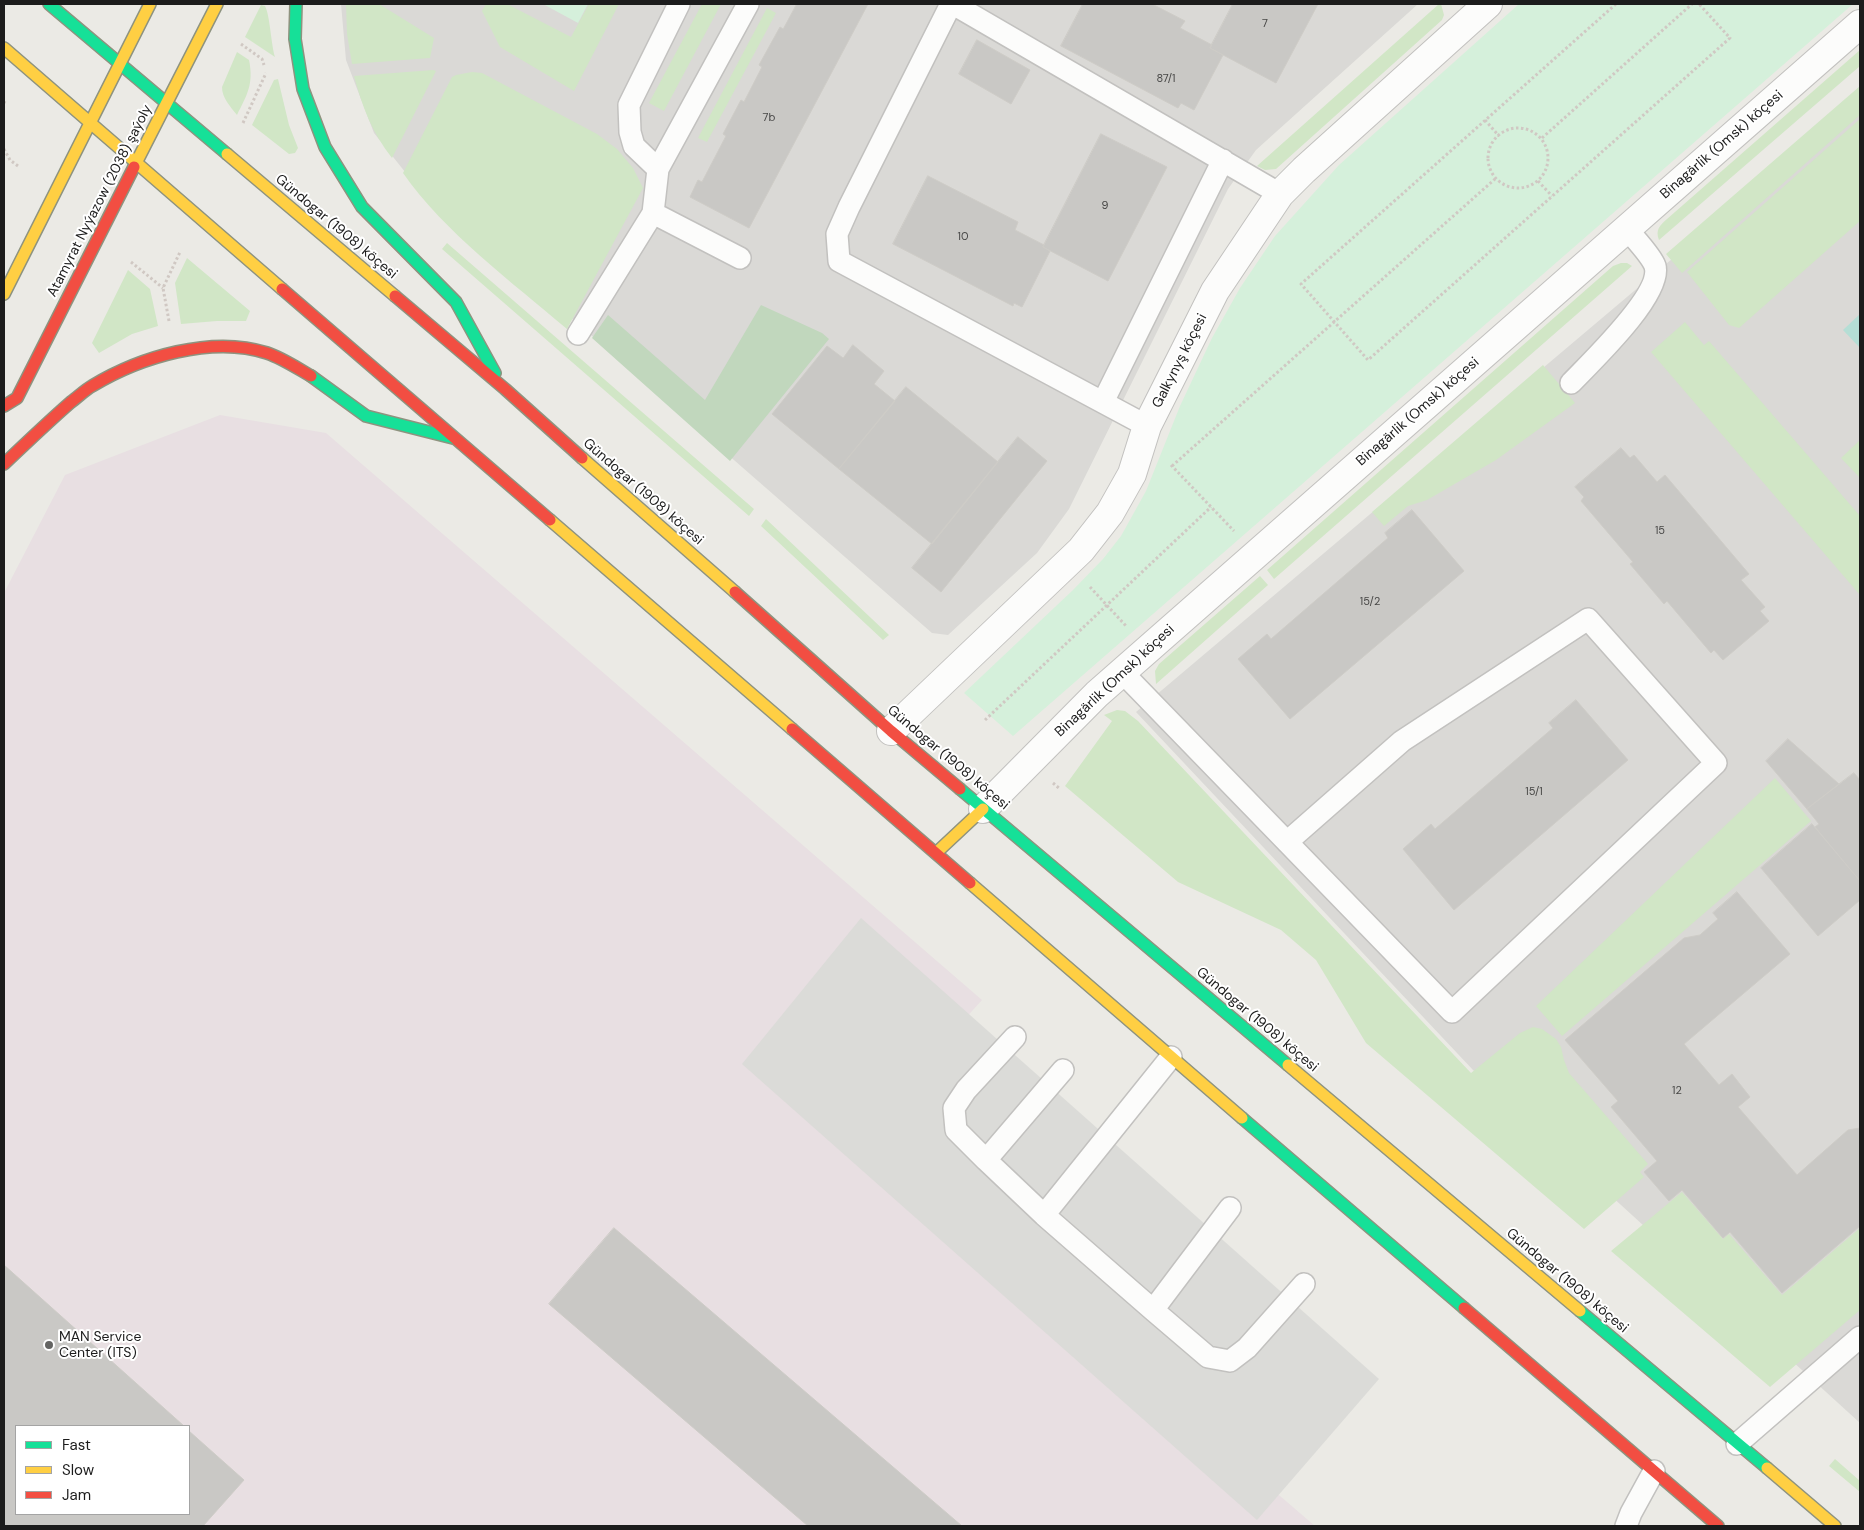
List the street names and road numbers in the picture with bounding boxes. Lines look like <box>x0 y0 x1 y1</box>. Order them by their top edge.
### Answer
street label: Binagärlik (Omsk) köçesi <box>1657 87 1787 203</box>
street label: Atamyrat Nyýazow (2038) şaýoly <box>44 102 156 300</box>
street label: Gündogar (1908) köçesi <box>272 171 400 283</box>
street label: Galkynyş köçesi <box>1149 311 1211 411</box>
street label: Binagärlik (Omsk) köçesi <box>1353 354 1483 470</box>
street label: Gündogar (1908) köçesi <box>579 435 707 549</box>
street label: Binagärlik (Omsk) köçesi <box>1052 621 1178 741</box>
street label: Gündogar (1908) köçesi <box>884 702 1012 814</box>
street label: Gündogar (1908) köçesi <box>1193 964 1321 1076</box>
street label: Gündogar (1908) köçesi <box>1503 1225 1631 1337</box>

